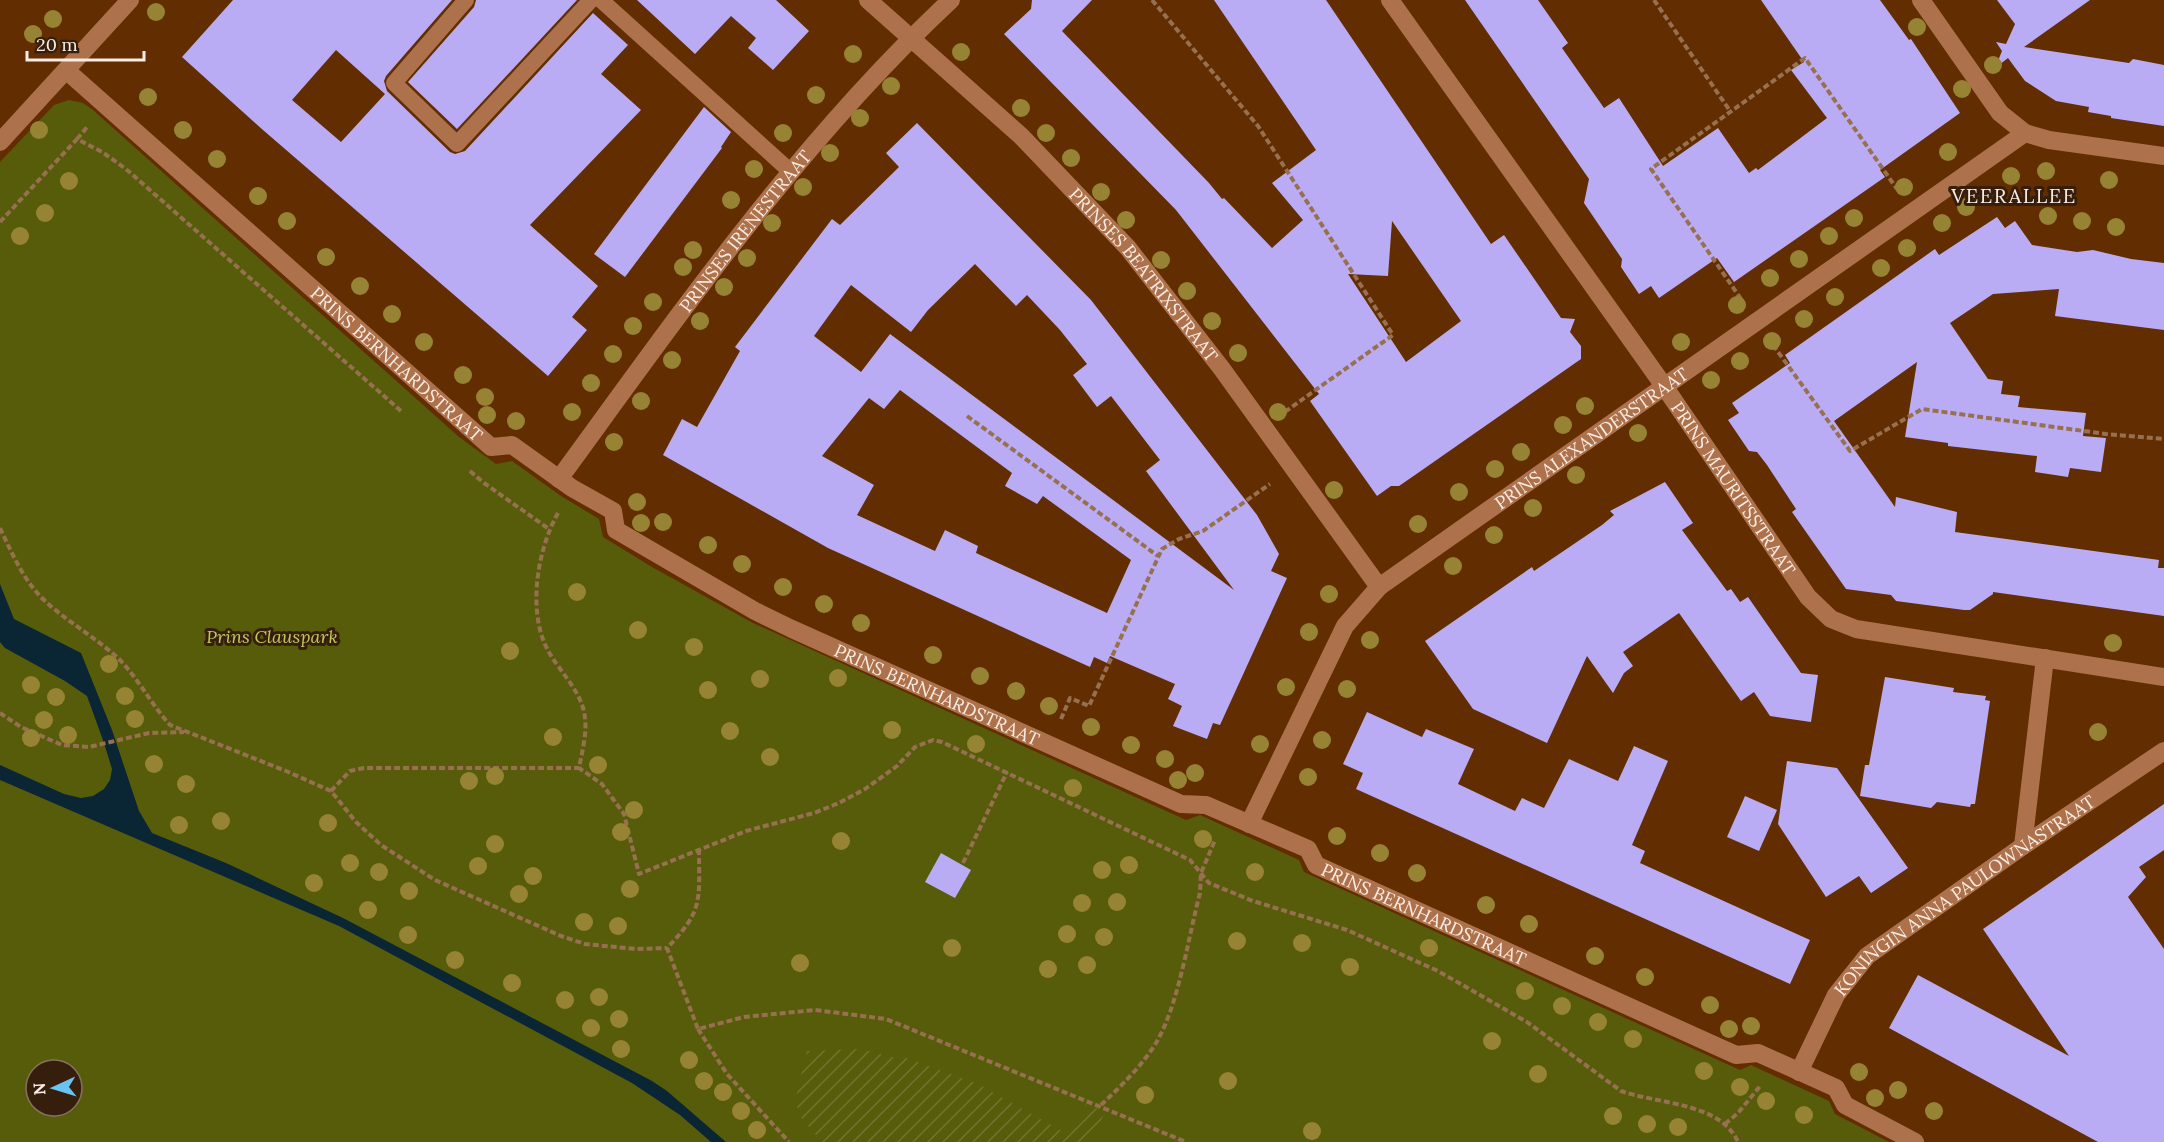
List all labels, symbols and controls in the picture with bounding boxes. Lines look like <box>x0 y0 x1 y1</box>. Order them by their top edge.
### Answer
scale bar <box>27 24 144 62</box>
text: 20 m <box>36 33 78 56</box>
street label: PRINSES IRENESTRAAT <box>674 145 816 317</box>
street label: PRINSES BEATRIXSTRAAT <box>1065 182 1224 366</box>
district label: VEERALLEE <box>1950 183 2077 208</box>
street label: PRINS BERNHARDSTRAAT <box>306 281 488 446</box>
street label: PRINS ALEXANDERSTRAAT <box>1490 362 1693 514</box>
street label: PRINS MAURITSSTRAAT <box>1666 397 1801 580</box>
park label: Prins Clauspark <box>206 625 338 648</box>
street label: PRINS BERNHARDSTRAAT <box>831 638 1044 751</box>
street label: KONINGIN ANNA PAULOWNASTRAAT <box>1828 789 2100 1000</box>
street label: PRINS BERNHARDSTRAAT <box>1318 858 1531 970</box>
north arrow <box>24 1058 84 1118</box>
text: N <box>29 1082 49 1096</box>

